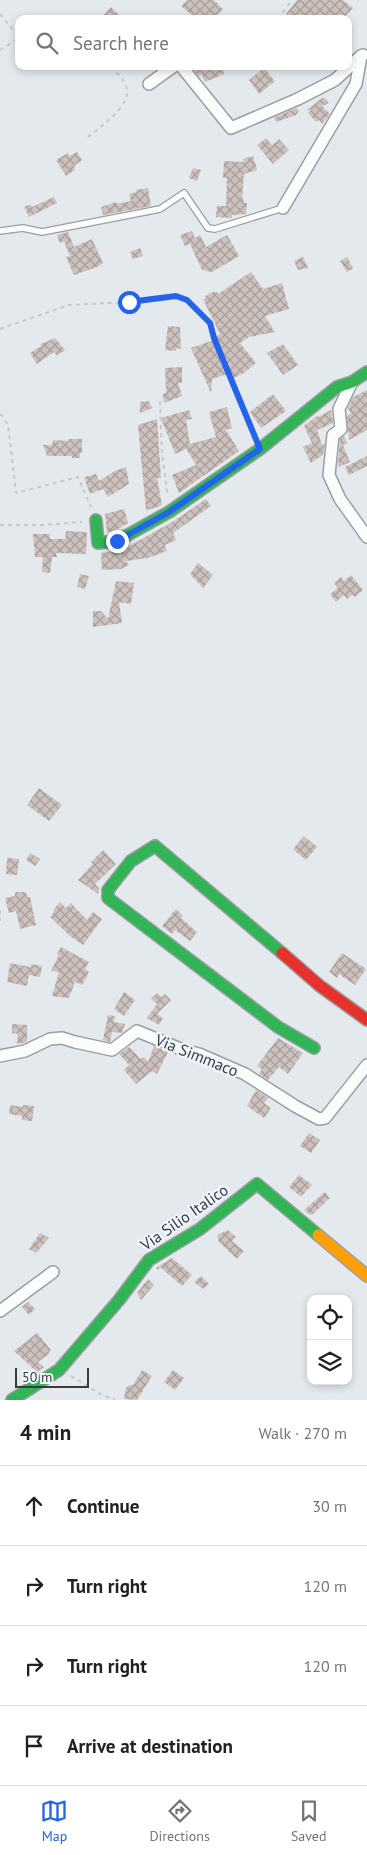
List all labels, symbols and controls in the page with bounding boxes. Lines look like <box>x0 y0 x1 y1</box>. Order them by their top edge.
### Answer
search box <box>15 15 352 70</box>
icon: search <box>33 29 61 57</box>
text: Search here <box>73 31 169 55</box>
route start <box>118 291 141 314</box>
route end <box>106 530 129 553</box>
street label: Via Simmaco <box>152 1029 241 1081</box>
street label: Via Silio Italico <box>135 1179 232 1255</box>
map controls <box>307 1295 352 1385</box>
button: locate <box>307 1295 352 1340</box>
button: layers <box>307 1340 352 1385</box>
scale bar <box>15 1365 89 1388</box>
text: 50 m <box>22 1368 52 1386</box>
text: 4 min <box>20 1419 71 1446</box>
text: Walk · 270 m <box>258 1423 347 1443</box>
icon: ahead <box>20 1492 48 1520</box>
text: Continue <box>67 1494 139 1518</box>
text: 30 m <box>312 1496 347 1516</box>
icon: right <box>20 1572 48 1600</box>
text: Turn right <box>67 1574 147 1598</box>
text: 120 m <box>304 1576 347 1596</box>
icon: right <box>20 1652 48 1680</box>
text: Turn right <box>67 1654 147 1678</box>
text: 120 m <box>304 1656 347 1676</box>
icon: arrive <box>20 1732 48 1760</box>
text: Arrive at destination <box>67 1734 233 1758</box>
tab: Map <box>40 1797 68 1845</box>
tab: Directions <box>149 1797 210 1845</box>
tab: Saved <box>291 1797 327 1845</box>

